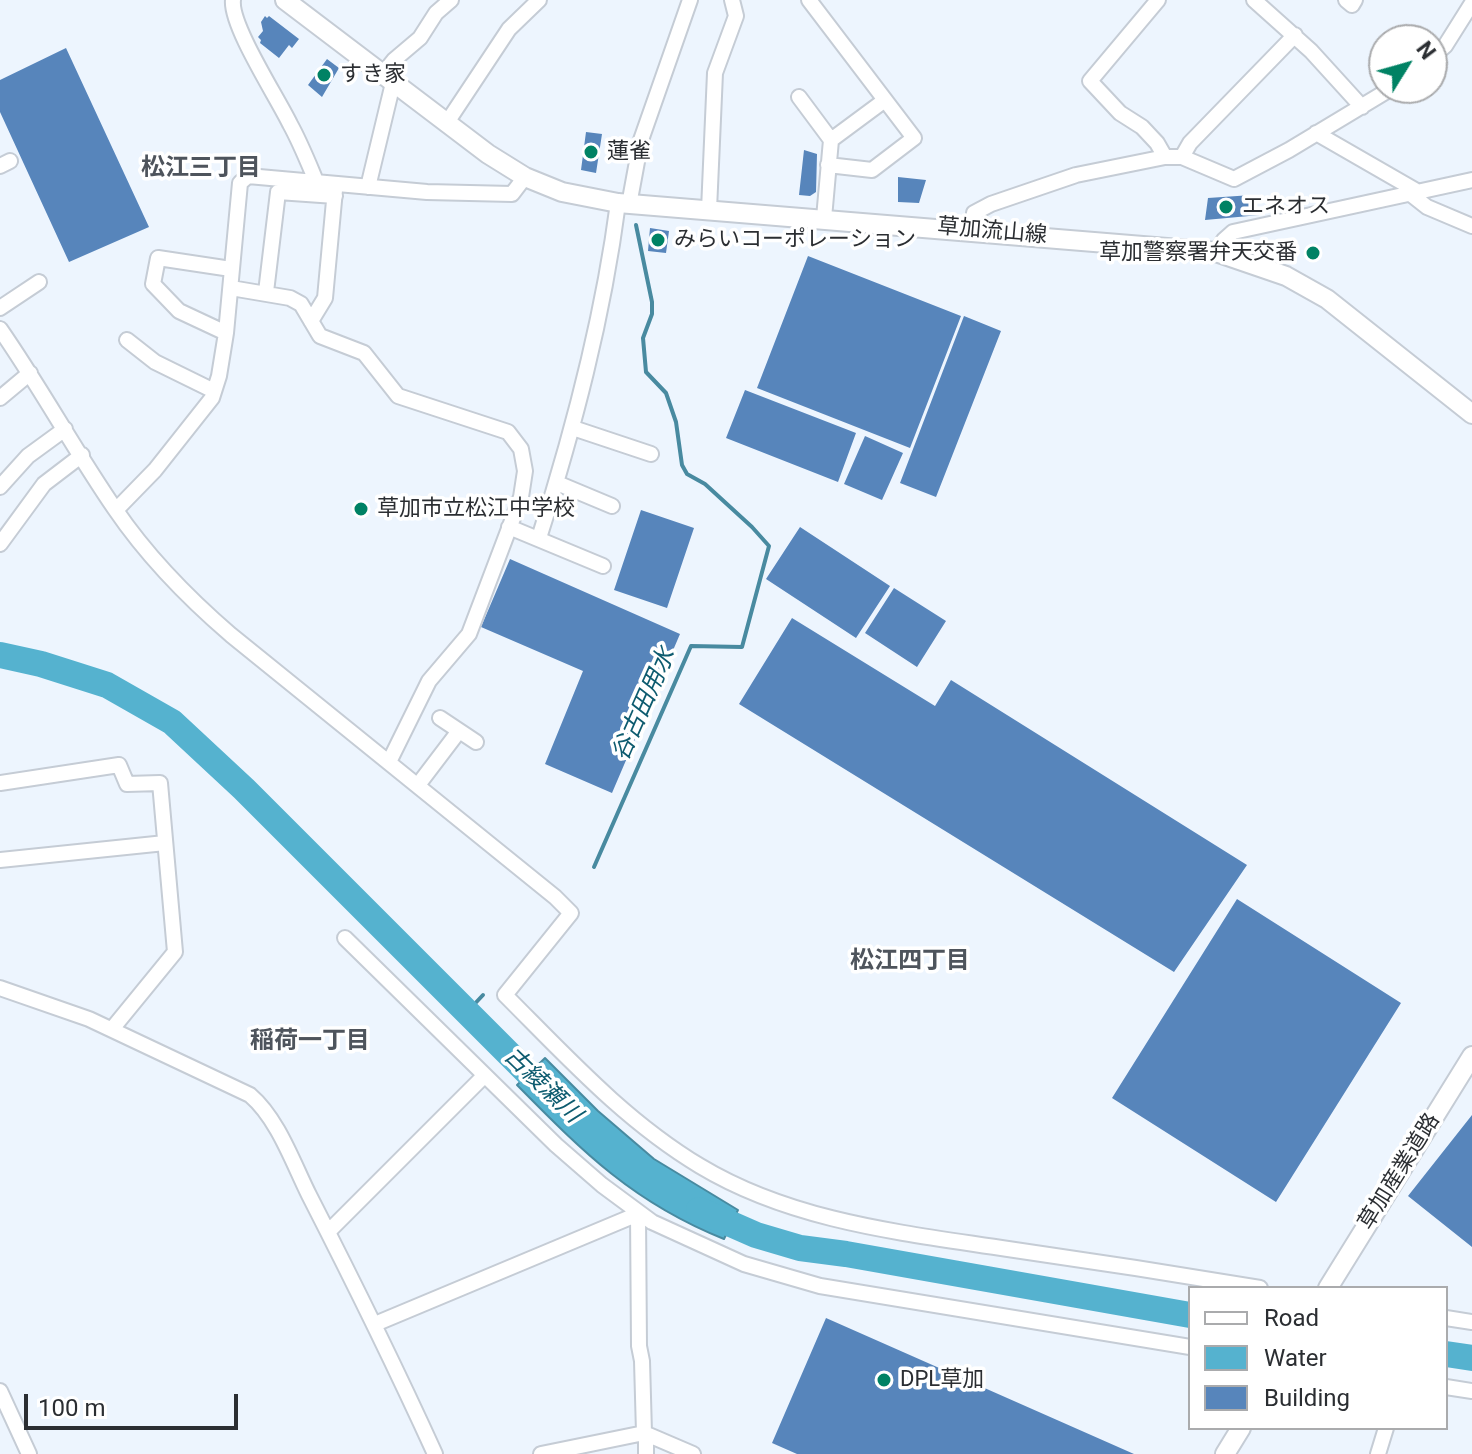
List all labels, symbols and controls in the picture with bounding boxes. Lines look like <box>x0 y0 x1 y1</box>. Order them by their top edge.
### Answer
north arrow <box>1368 24 1448 104</box>
text: N <box>1411 37 1441 64</box>
place label: すき家 <box>340 62 406 88</box>
marker: すき家 <box>315 66 333 84</box>
place label: 蓮雀 <box>607 139 651 165</box>
marker: 蓮雀 <box>582 143 600 161</box>
district label: 松江三丁目 <box>141 155 261 183</box>
place label: エネオス <box>1242 194 1330 220</box>
marker: エネオス <box>1217 198 1235 216</box>
street label: 草加流山線 <box>936 214 1048 250</box>
place label: みらいコーポレーション <box>674 227 916 253</box>
marker: みらいコーポレーション <box>649 231 667 249</box>
place label: 草加警察署弁天交番 <box>1099 240 1297 266</box>
marker: 草加警察署弁天交番 <box>1304 244 1322 262</box>
place label: 草加市立松江中学校 <box>377 496 575 522</box>
marker: 草加市立松江中学校 <box>352 500 370 518</box>
water label: 谷古田用水 <box>607 644 683 766</box>
district label: 松江四丁目 <box>850 948 970 976</box>
district label: 稲荷一丁目 <box>250 1028 370 1056</box>
water label: 古綾瀬川 <box>497 1042 587 1130</box>
street label: 草加産業道路 <box>1354 1109 1446 1235</box>
legend <box>1188 1286 1448 1430</box>
text: Road <box>1264 1304 1319 1332</box>
text: Water <box>1264 1344 1327 1372</box>
place label: DPL草加 <box>900 1367 984 1393</box>
marker: DPL草加 <box>875 1371 893 1389</box>
scale bar <box>28 1378 242 1428</box>
text: Building <box>1264 1384 1350 1412</box>
text: 100 m <box>38 1394 105 1422</box>

